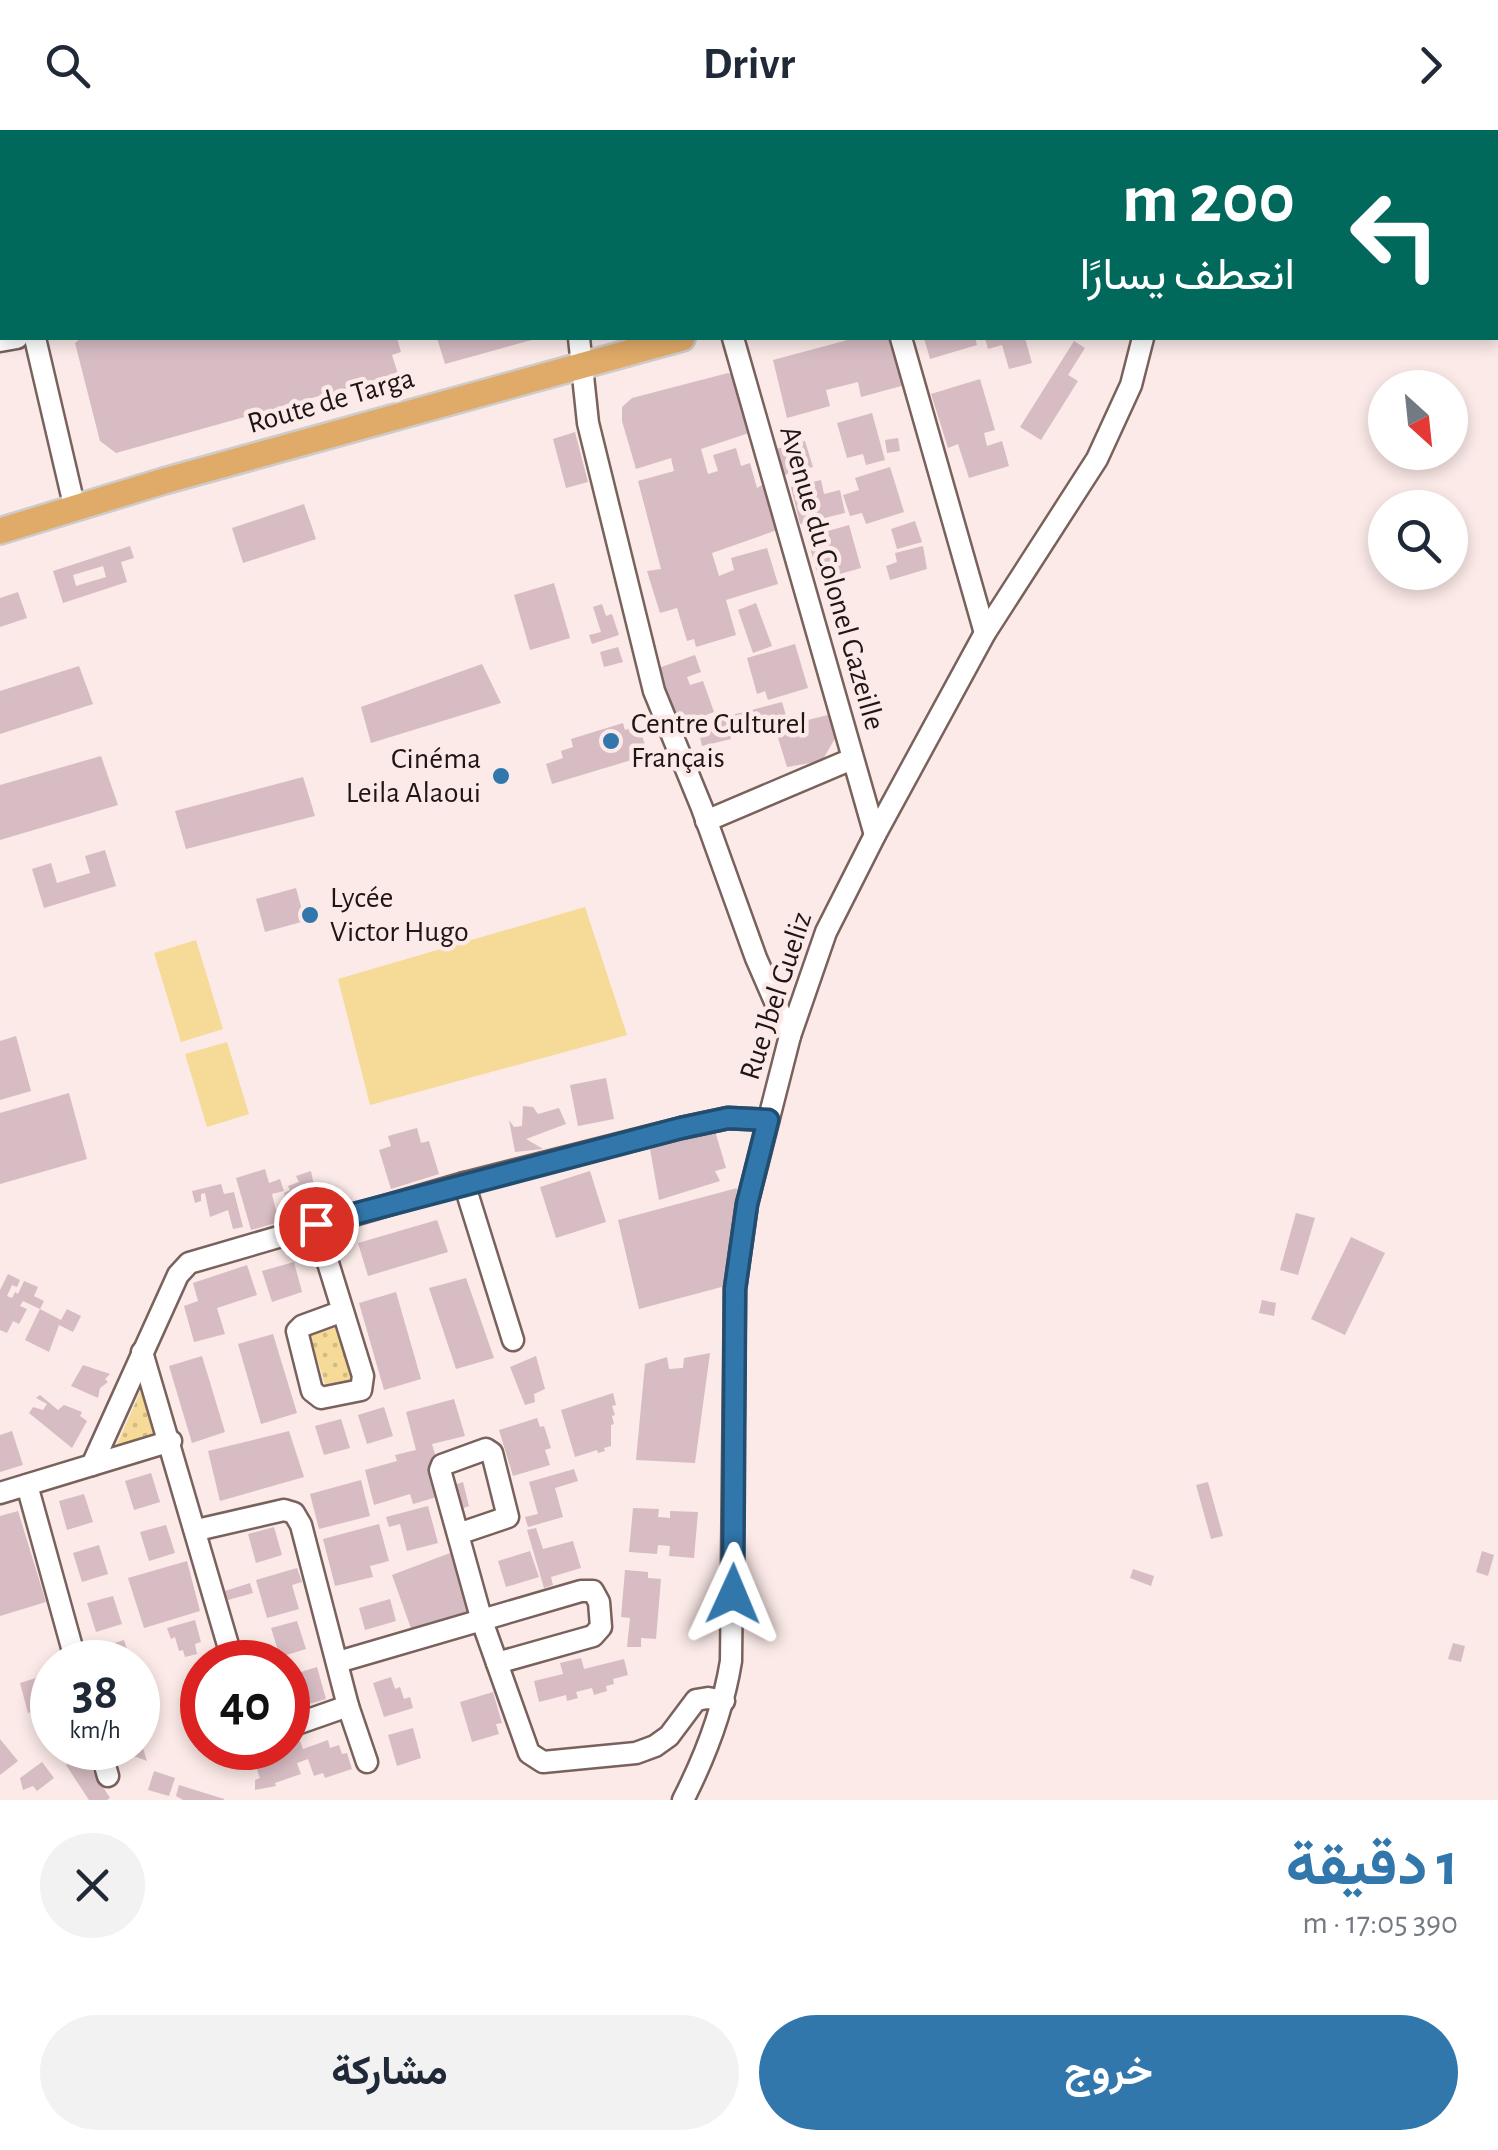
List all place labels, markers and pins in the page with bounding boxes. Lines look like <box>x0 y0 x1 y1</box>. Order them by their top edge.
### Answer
place label: Centre Culturel Français <box>631 709 807 773</box>
marker: Centre Culturel Français <box>600 730 622 752</box>
place label: Cinéma Leila Alaoui <box>346 744 481 808</box>
marker: Cinéma Leila Alaoui <box>490 765 512 787</box>
place label: Lycée Victor Hugo <box>330 883 469 947</box>
marker: Lycée Victor Hugo <box>299 904 321 926</box>
pin <box>274 1182 359 1267</box>

